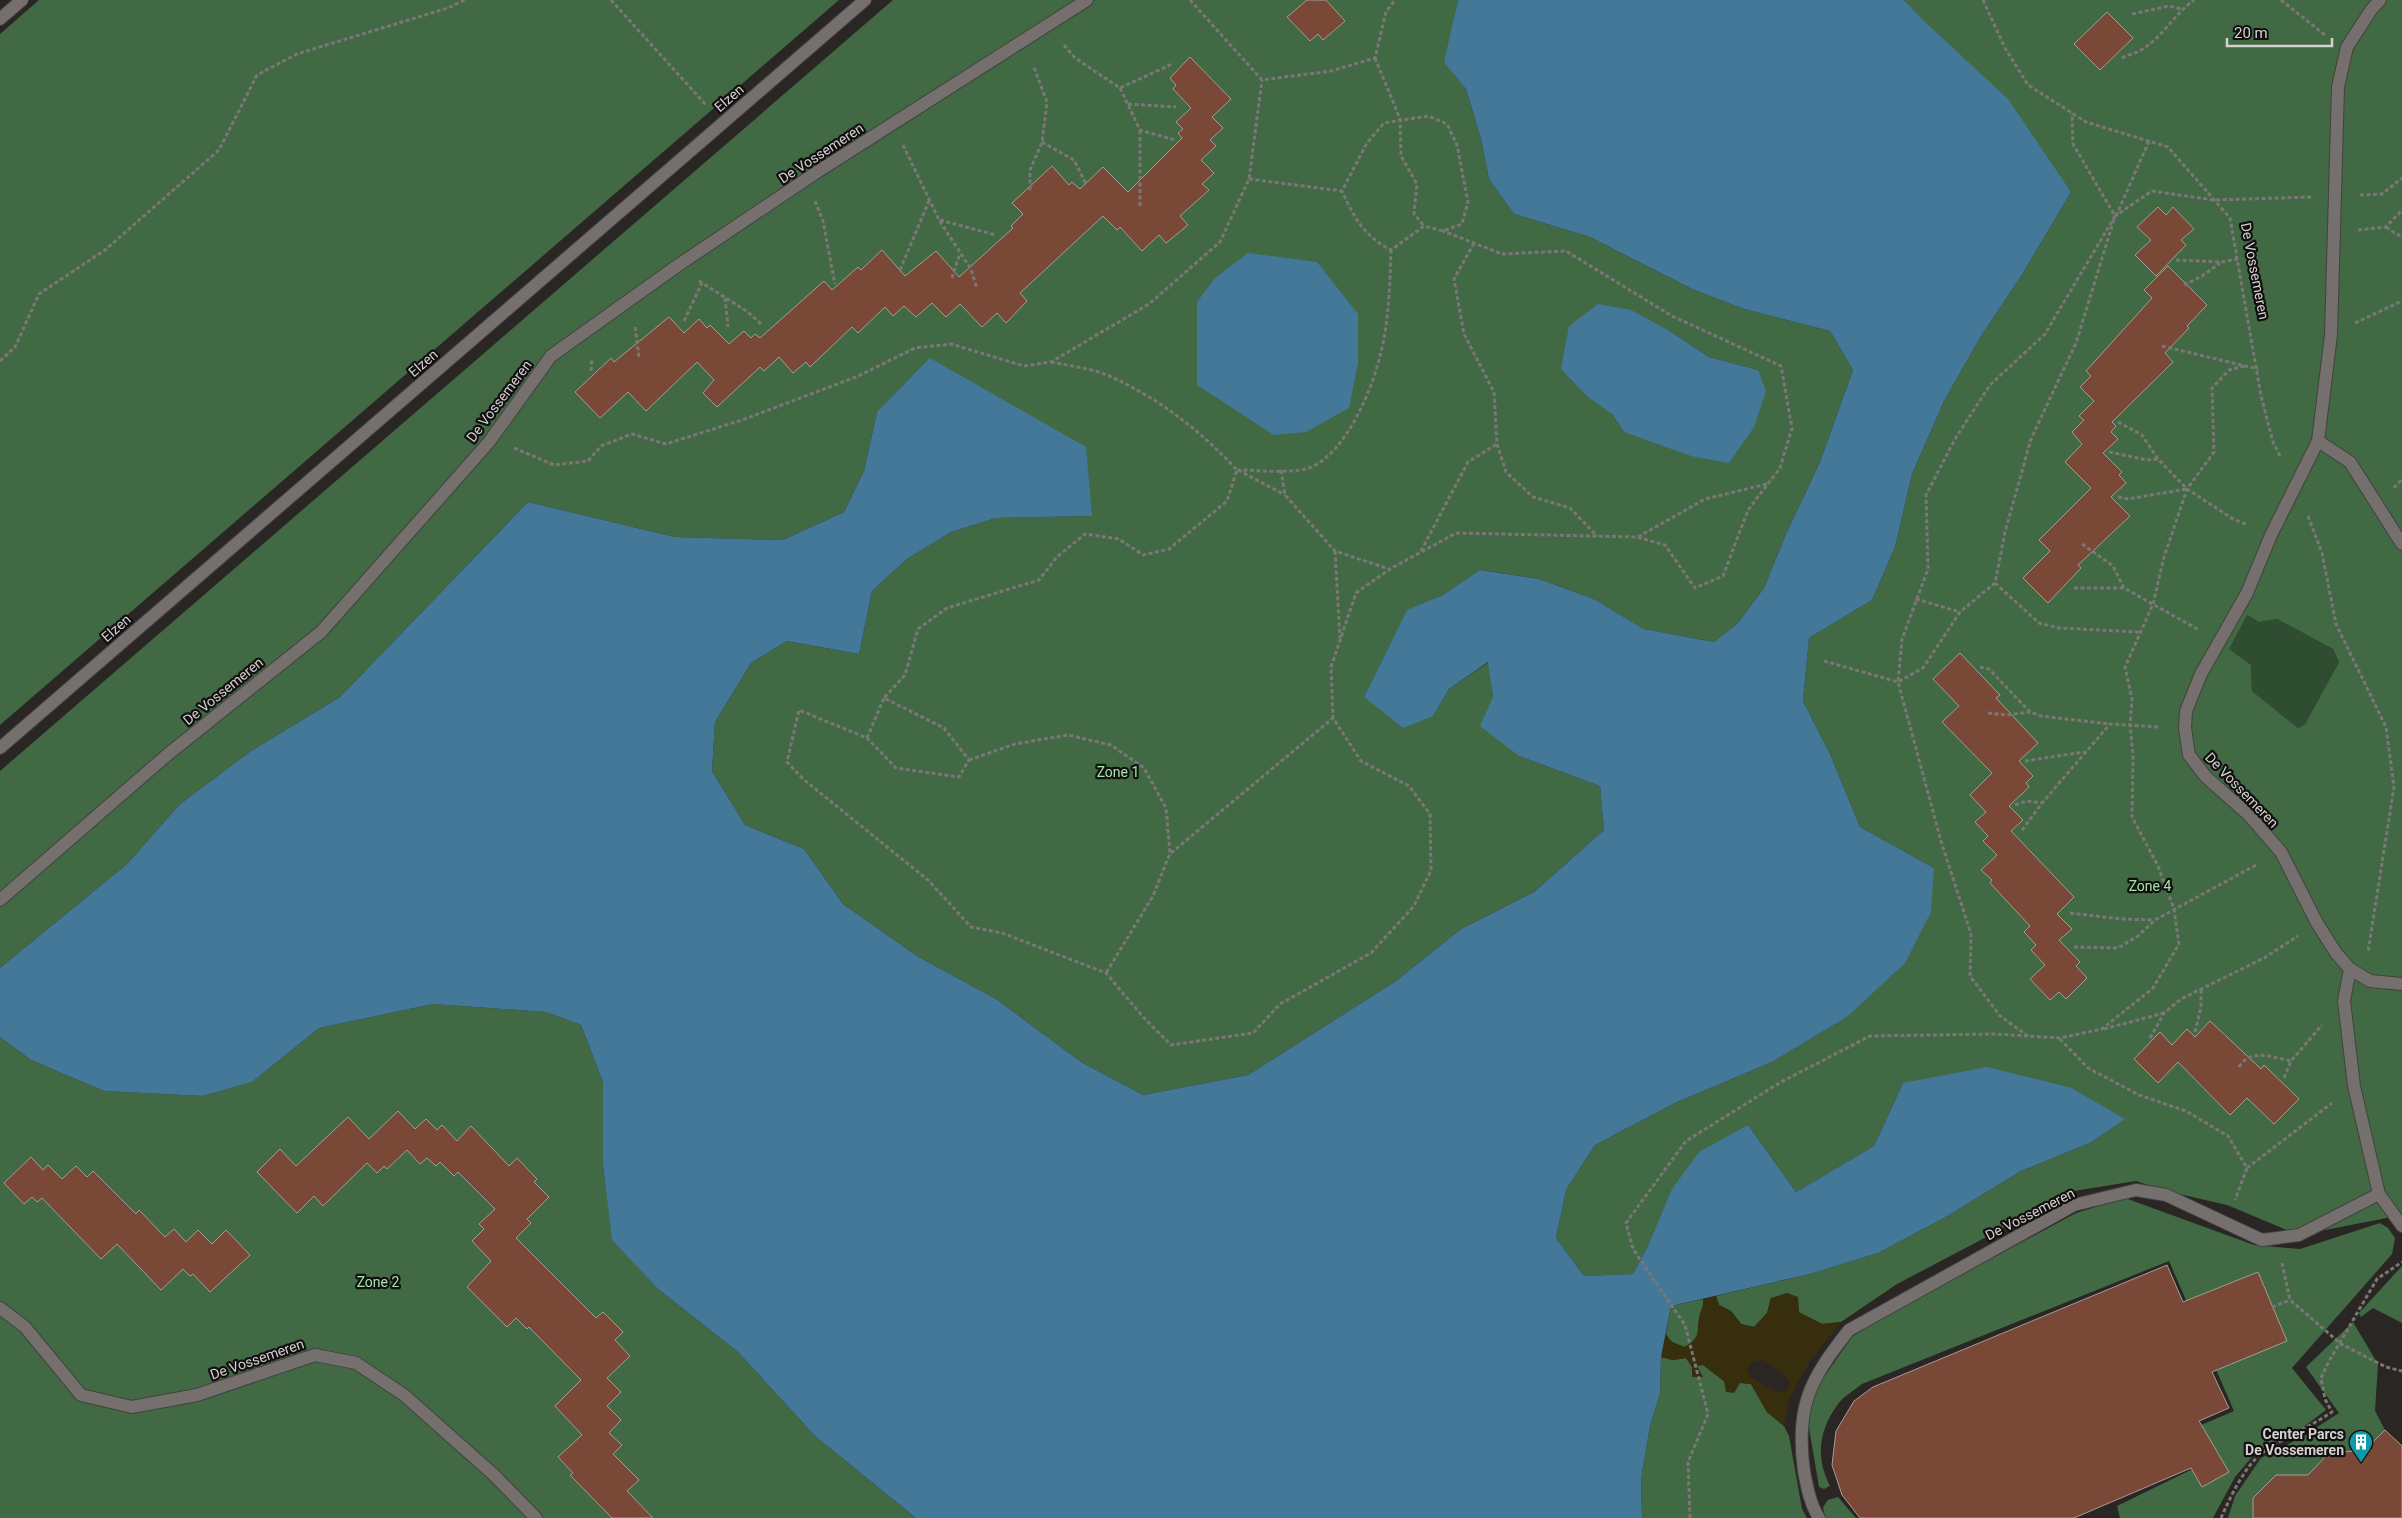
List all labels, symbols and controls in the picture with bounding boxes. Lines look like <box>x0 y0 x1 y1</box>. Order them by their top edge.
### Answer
scale bar <box>2227 15 2332 47</box>
text: 20 m <box>2234 24 2268 42</box>
street label: Elzen <box>711 81 747 115</box>
street label: De Vossemeren <box>776 120 866 186</box>
street label: De Vossemeren <box>2238 221 2272 321</box>
street label: Elzen <box>405 346 441 380</box>
street label: De Vossemeren <box>463 357 535 445</box>
street label: Elzen <box>98 611 134 645</box>
street label: De Vossemeren <box>180 654 266 728</box>
street label: De Vossemeren <box>2202 749 2282 831</box>
park label: Zone 1 <box>1097 764 1139 780</box>
park label: Zone 4 <box>2129 878 2171 894</box>
street label: De Vossemeren <box>1983 1185 2077 1243</box>
park label: Zone 2 <box>357 1274 399 1290</box>
street label: De Vossemeren <box>208 1335 306 1383</box>
place label: Center Parcs De Vossemeren <box>2245 1426 2344 1458</box>
building icon: Center Parcs De Vossemeren <box>2348 1429 2374 1463</box>

